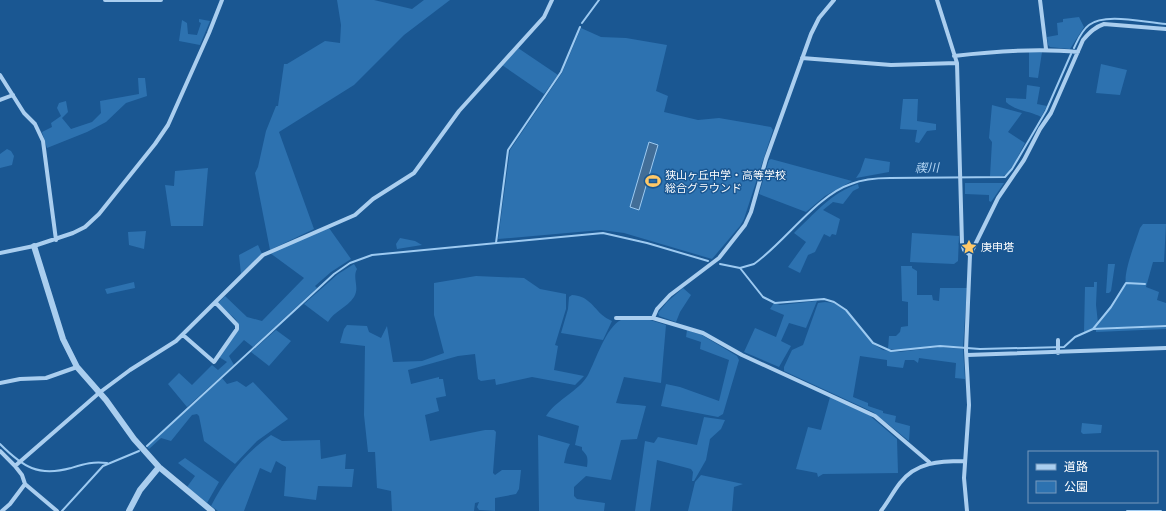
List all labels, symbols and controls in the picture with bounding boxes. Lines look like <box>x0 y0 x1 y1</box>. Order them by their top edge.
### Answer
water label: 禊川 <box>915 160 941 176</box>
place label: 狭山ヶ丘中学・高等学校 総合グラウンド <box>665 168 786 195</box>
sports icon: 狭山ヶ丘中学・高等学校 総合グラウンド <box>644 172 662 190</box>
place icon: 庚申塔 <box>960 238 978 256</box>
place label: 庚申塔 <box>981 240 1014 254</box>
legend <box>1028 451 1158 503</box>
text: 道路 <box>1064 459 1088 475</box>
text: 公園 <box>1064 479 1088 495</box>

